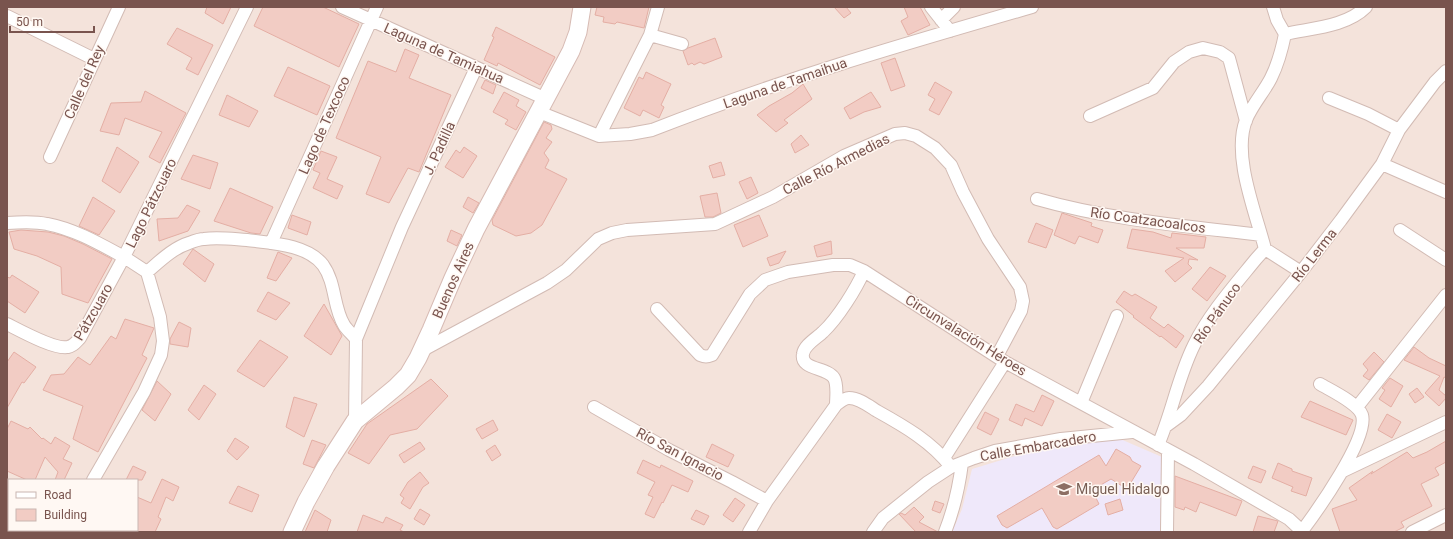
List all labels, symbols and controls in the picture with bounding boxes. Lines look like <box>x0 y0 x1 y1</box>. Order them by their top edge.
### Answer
scale bar <box>10 8 94 34</box>
text: 50 m <box>16 15 43 29</box>
street label: Laguna de Tamiahua <box>382 19 506 87</box>
street label: Calle del Rey <box>61 42 108 121</box>
street label: Laguna de Tamaihua <box>721 54 849 112</box>
street label: Lago de Texcoco <box>295 74 353 176</box>
street label: J. Padilla <box>420 119 458 177</box>
street label: Calle Río Armedias <box>780 130 892 198</box>
street label: Lago Pátzcuaro <box>122 156 180 250</box>
street label: Río Coatzacoalcos <box>1089 204 1207 236</box>
street label: Río Lerma <box>1288 225 1340 285</box>
street label: Buenos Aires <box>429 239 477 321</box>
street label: Río Pánuco <box>1190 279 1244 347</box>
street label: Pátzcuaro <box>70 281 116 343</box>
street label: Circunvalación Héroes <box>902 291 1030 379</box>
street label: Río San Ignacio <box>634 424 726 484</box>
street label: Calle Embarcadero <box>979 428 1097 464</box>
legend <box>8 479 138 531</box>
school or university icon: Miguel Hidalgo <box>1055 480 1073 498</box>
place label: Miguel Hidalgo <box>1076 481 1170 497</box>
text: Road <box>44 488 72 502</box>
text: Building <box>44 508 87 522</box>

